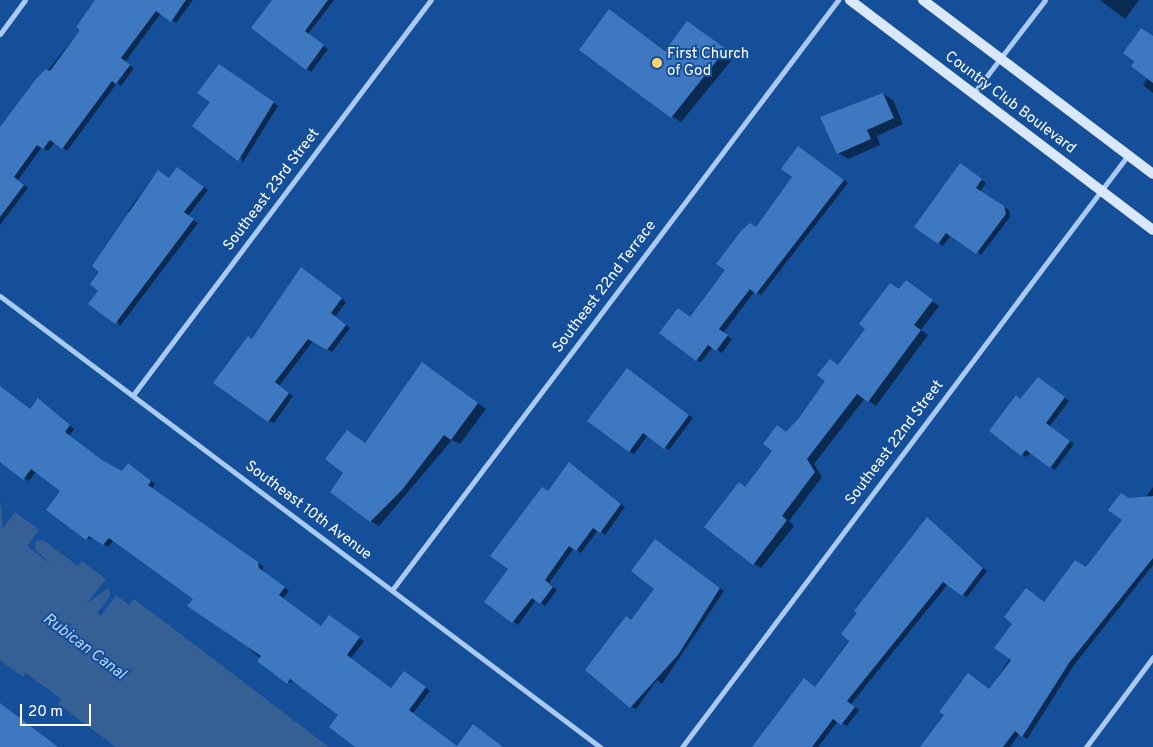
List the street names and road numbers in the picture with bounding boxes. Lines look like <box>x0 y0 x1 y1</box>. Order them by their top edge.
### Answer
street label: Country Club Boulevard <box>941 48 1079 158</box>
street label: Southeast 23rd Street <box>220 125 324 255</box>
street label: Southeast 22nd Terrace <box>549 217 661 357</box>
street label: Southeast 22nd Street <box>842 377 948 509</box>
street label: Southeast 10th Avenue <box>241 457 375 565</box>

